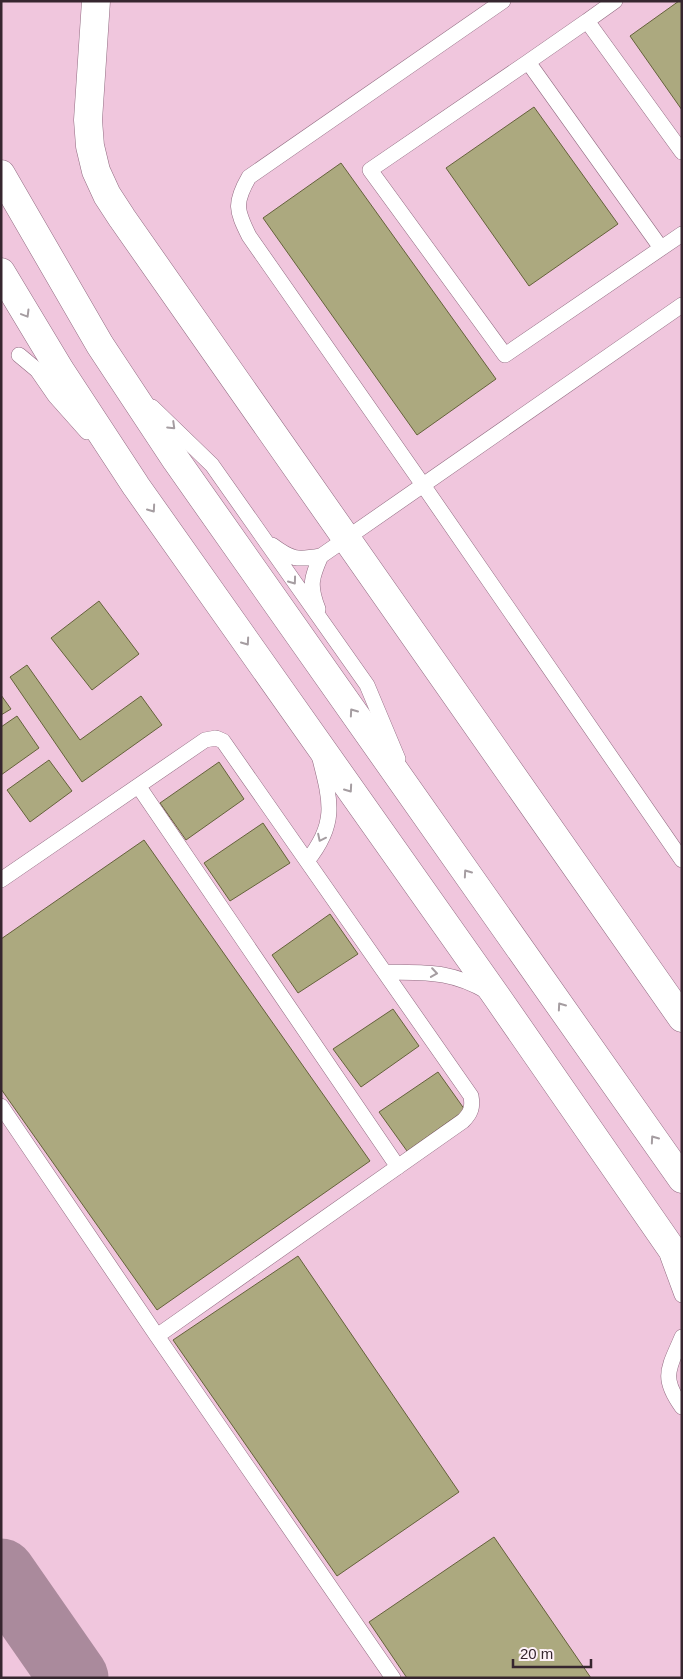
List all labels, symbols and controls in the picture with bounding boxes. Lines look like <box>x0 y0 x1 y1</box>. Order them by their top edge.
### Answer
one-way arrow <box>20 308 30 317</box>
one-way arrow <box>166 420 175 429</box>
one-way arrow <box>146 503 155 513</box>
one-way arrow <box>288 575 296 584</box>
one-way arrow <box>240 636 249 646</box>
one-way arrow <box>350 708 359 717</box>
one-way arrow <box>344 783 352 792</box>
one-way arrow <box>317 833 327 842</box>
one-way arrow <box>464 869 473 879</box>
one-way arrow <box>430 968 438 978</box>
one-way arrow <box>558 1002 567 1012</box>
one-way arrow <box>651 1135 660 1145</box>
scale bar <box>513 1636 590 1668</box>
text: 20 m <box>520 1645 553 1662</box>

